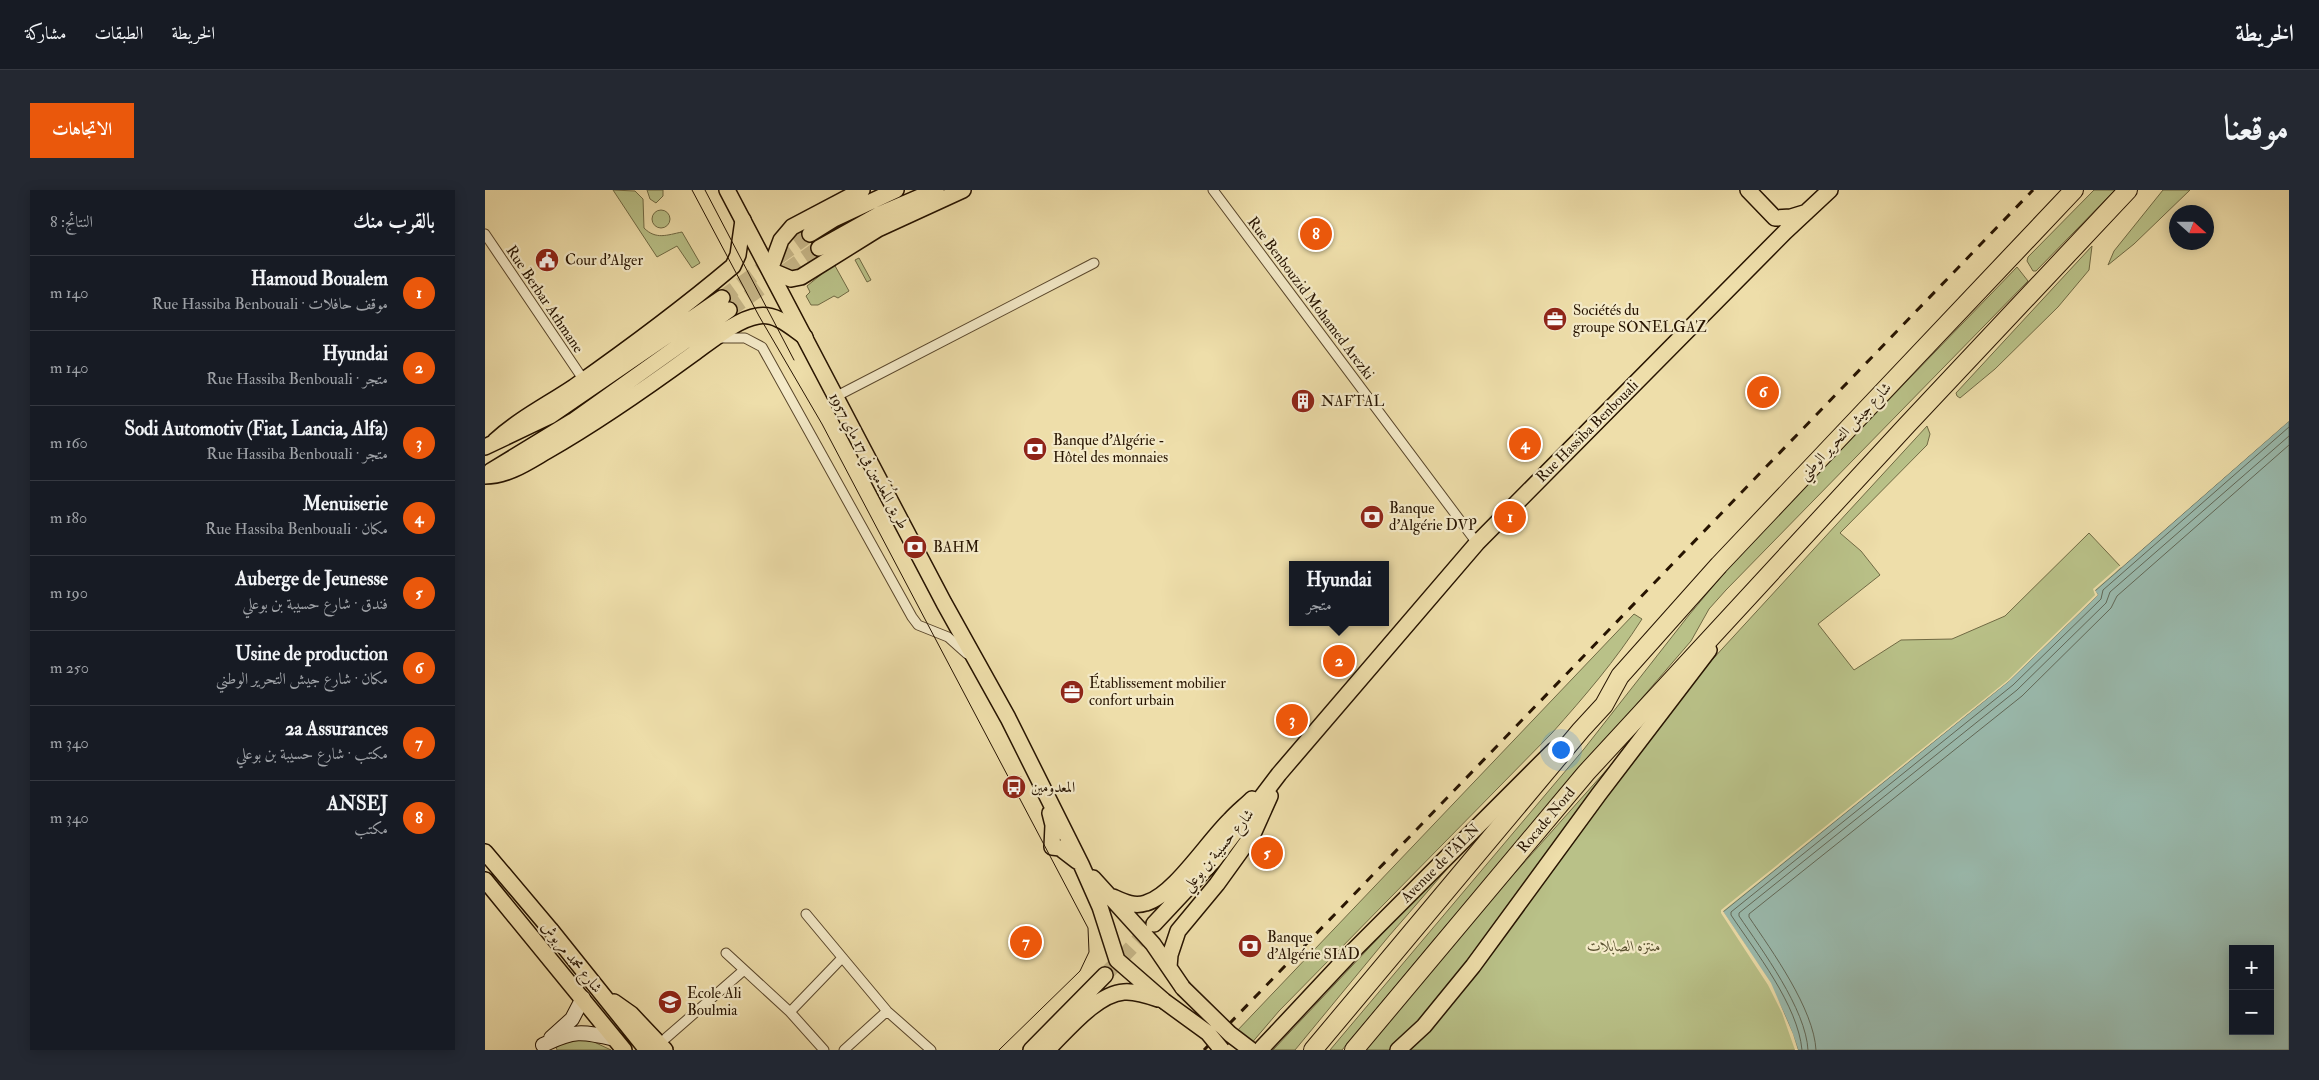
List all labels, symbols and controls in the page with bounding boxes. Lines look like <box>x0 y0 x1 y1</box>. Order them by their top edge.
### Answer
text: الخريطة <box>2236 18 2294 49</box>
text: مشاركة <box>25 22 66 45</box>
text: الطبقات <box>94 22 143 45</box>
text: الخريطة <box>171 22 215 45</box>
button: الاتجاهات <box>30 103 134 158</box>
text: موقعنا <box>2224 106 2289 150</box>
north arrow <box>2169 205 2214 250</box>
text: بالقرب منك <box>353 208 435 235</box>
text: النتائج: 8 <box>50 212 93 232</box>
street label: Rue Benbouzid Mohamed Arezki <box>1243 213 1378 384</box>
pin: 8 <box>1300 215 1332 253</box>
street label: Rue Berbar Athmane <box>502 242 588 357</box>
public building icon: Cour d'Alger <box>534 247 560 273</box>
place label: Cour d'Alger <box>565 251 643 270</box>
text: Hamoud Boualem <box>251 267 388 291</box>
text: 140 m <box>50 283 88 303</box>
text: 1 <box>416 283 422 303</box>
text: موقف حافلات · Rue Hassiba Benbouali <box>152 294 388 314</box>
place label: Sociétés du groupe SONELGAZ <box>1573 301 1707 338</box>
office icon: Sociétés du groupe SONELGAZ <box>1542 306 1568 332</box>
text: Hyundai <box>323 342 388 366</box>
text: 140 m <box>50 358 88 378</box>
text: 2 <box>415 358 423 378</box>
text: متجر · Rue Hassiba Benbouali <box>206 369 388 389</box>
pin: 6 <box>1747 373 1779 411</box>
street label: Rue Hassiba Benbouali <box>1532 376 1643 487</box>
street label: شارع جيش التحرير الوطني <box>1795 378 1899 487</box>
street label: طريق المُعدَمين في 17 ماي 1957 <box>823 388 916 534</box>
building icon: NAFTAL <box>1290 388 1316 414</box>
place label: NAFTAL <box>1321 392 1385 411</box>
text: Sodi Automotiv (Fiat, Lancia, Alfa) <box>124 417 388 441</box>
pin: 4 <box>1509 425 1541 463</box>
place label: Banque d'Algérie - Hôtel des monnaies <box>1053 431 1168 467</box>
text: 160 m <box>50 433 88 453</box>
text: 3 <box>416 433 422 453</box>
bank icon: Banque d'Algérie - Hôtel des monnaies <box>1022 436 1048 462</box>
text: متجر · Rue Hassiba Benbouali <box>206 444 388 464</box>
text: Menuiserie <box>303 492 388 516</box>
pin: 1 <box>1494 498 1526 536</box>
place label: Banque d'Algérie DVP <box>1389 499 1477 535</box>
bank icon: Banque d'Algérie DVP <box>1359 504 1385 530</box>
text: 180 m <box>50 508 87 528</box>
text: 4 <box>415 508 423 528</box>
text: مكان · Rue Hassiba Benbouali <box>205 519 388 539</box>
bank icon: BAHM <box>902 534 928 560</box>
place label: BAHM <box>933 538 979 557</box>
popup <box>1289 561 1389 626</box>
text: Auberge de Jeunesse <box>236 567 388 591</box>
text: Hyundai <box>1306 568 1372 592</box>
text: 190 m <box>50 583 88 603</box>
text: 5 <box>415 583 423 603</box>
text: فندق · شارع حسيبة بن بوعلي <box>242 594 388 614</box>
text: متجر <box>1306 595 1332 615</box>
text: Usine de production <box>235 642 388 666</box>
pin: 2 <box>1323 642 1355 680</box>
text: 250 m <box>50 658 89 678</box>
text: 6 <box>415 658 423 678</box>
text: مكان · شارع جيش التحرير الوطني <box>216 669 388 689</box>
place label: Établissement mobilier confort urbain <box>1089 672 1226 710</box>
office icon: Établissement mobilier confort urbain <box>1059 679 1085 705</box>
pin: 3 <box>1276 701 1308 739</box>
text: 2a Assurances <box>285 717 388 741</box>
text: 340 m <box>50 733 89 753</box>
text: 7 <box>415 733 423 753</box>
your location <box>1548 737 1574 763</box>
text: مكتب · شارع حسيبة بن بوعلي <box>236 744 388 764</box>
bus stop icon: المعدومين <box>1001 774 1027 800</box>
place label: المعدومين <box>1031 778 1075 797</box>
street label: Rocade Nord <box>1513 783 1580 857</box>
text: ANSEJ <box>327 792 388 816</box>
street label: شارع حسيبة بن بوعلي <box>1178 805 1261 898</box>
text: 340 m <box>50 808 89 828</box>
text: 8 <box>415 808 423 828</box>
text: مكتب <box>354 819 388 839</box>
street label: Avenue de l'ALN <box>1396 819 1484 908</box>
pin: 5 <box>1251 834 1283 872</box>
street label: شارع محمد مربوش <box>535 918 606 999</box>
pin: 7 <box>1010 923 1042 961</box>
place label: Banque d'Algérie SIAD <box>1267 928 1360 964</box>
bank icon: Banque d'Algérie SIAD <box>1237 933 1263 959</box>
park label: منتزه الصابلات <box>1587 937 1661 956</box>
map controls <box>2229 945 2274 1035</box>
button: + <box>2229 945 2274 990</box>
place label: Ecole Ali Boulmia <box>687 984 742 1020</box>
school or university icon: Ecole Ali Boulmia <box>657 989 683 1015</box>
button: − <box>2229 990 2274 1035</box>

